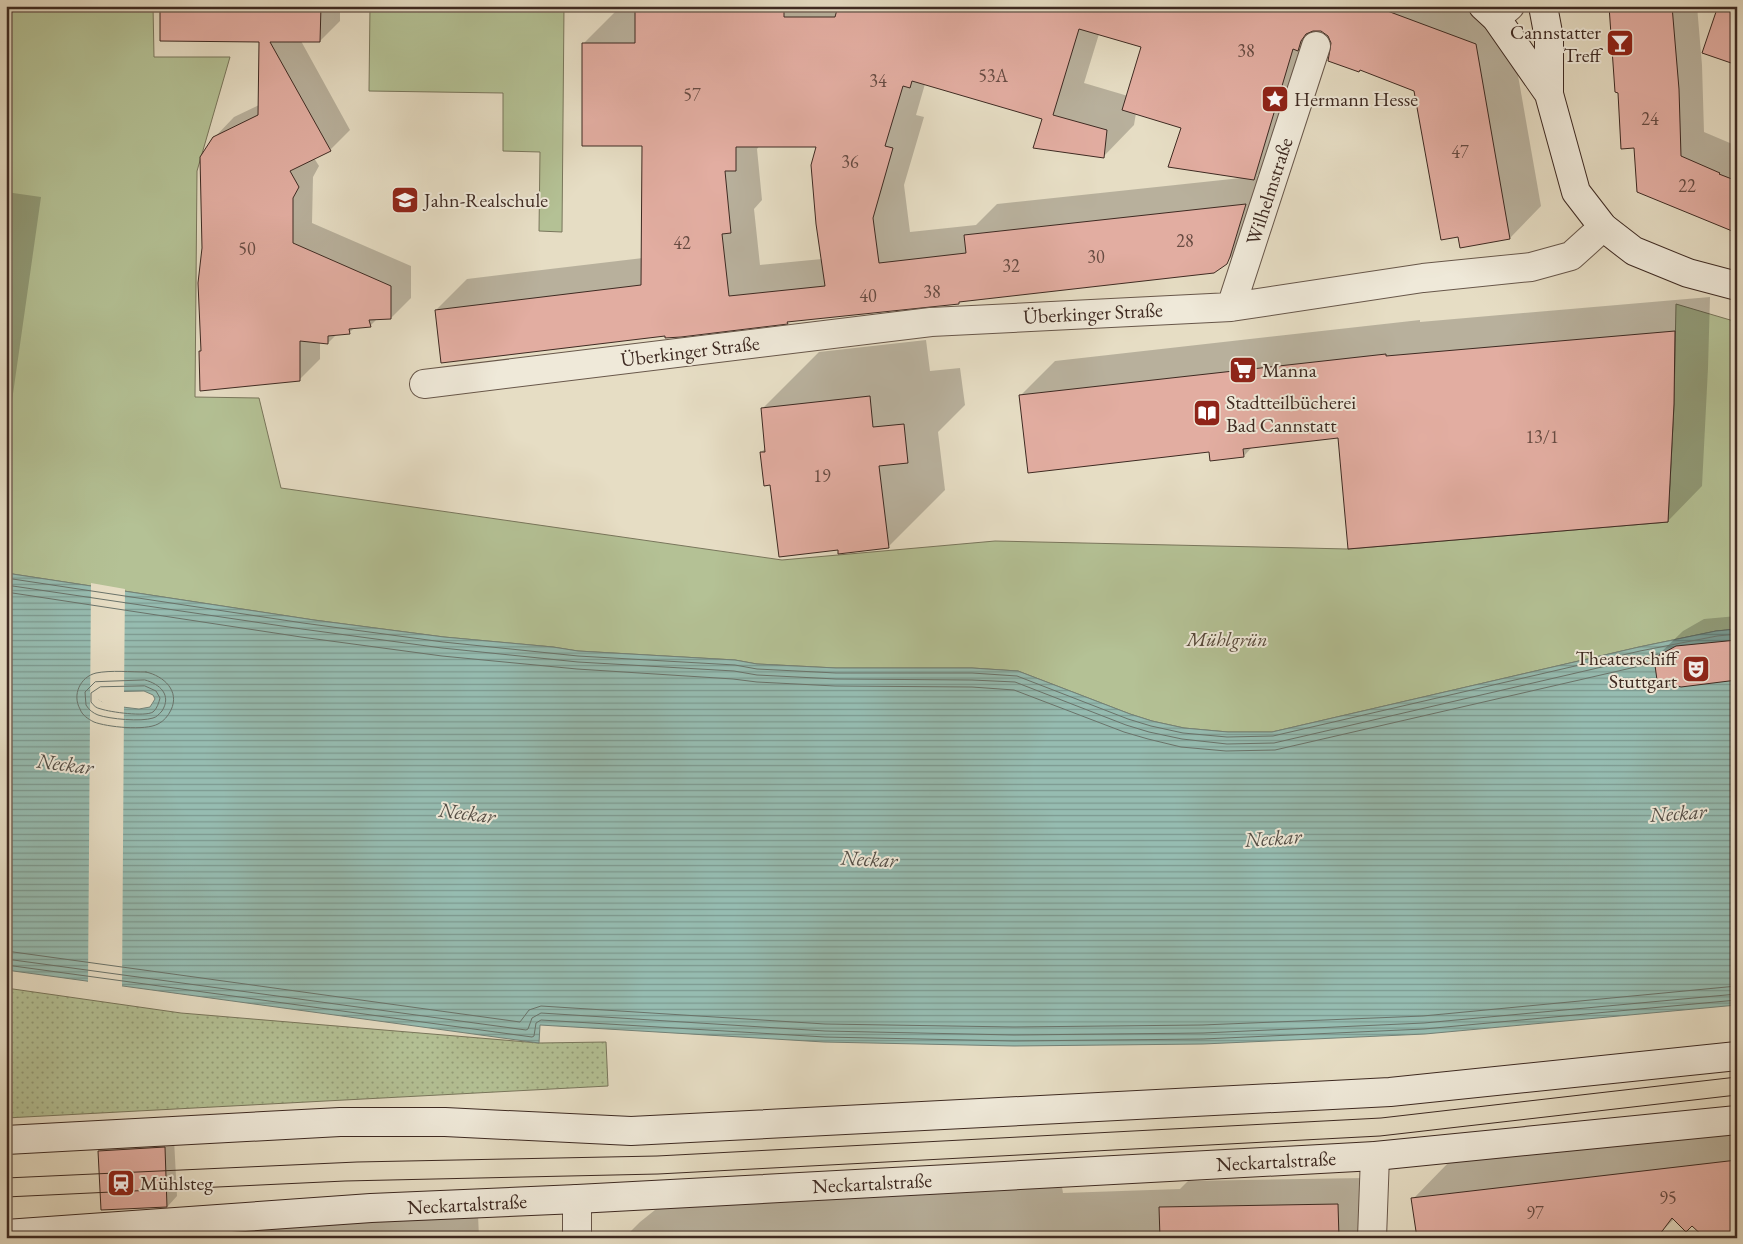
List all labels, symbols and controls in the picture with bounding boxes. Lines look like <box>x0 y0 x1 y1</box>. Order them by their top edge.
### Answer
place label: Cannstatter Treff <box>1510 19 1603 68</box>
bar icon: Cannstatter Treff <box>1605 28 1635 58</box>
house number: 38 <box>1237 39 1255 62</box>
house number: 53A <box>978 64 1008 87</box>
house number: 34 <box>869 69 887 92</box>
house number: 57 <box>683 83 701 106</box>
place icon: Hermann Hesse <box>1260 84 1290 114</box>
place label: Hermann Hesse <box>1294 86 1418 112</box>
house number: 24 <box>1641 107 1659 130</box>
street label: Wilhelmstraße <box>1239 134 1299 248</box>
house number: 47 <box>1451 140 1469 163</box>
house number: 36 <box>841 150 859 173</box>
house number: 22 <box>1678 174 1696 197</box>
school or university icon: Jahn-Realschule <box>390 185 420 215</box>
place label: Jahn-Realschule <box>422 187 548 213</box>
house number: 28 <box>1176 229 1194 252</box>
house number: 42 <box>673 231 691 254</box>
house number: 50 <box>238 237 256 260</box>
house number: 30 <box>1087 245 1105 268</box>
house number: 32 <box>1002 254 1020 277</box>
house number: 38 <box>923 280 941 303</box>
house number: 40 <box>859 284 877 307</box>
street label: Überkinger Straße <box>1023 296 1164 330</box>
street label: Überkinger Straße <box>619 330 761 372</box>
supermarket icon: Manna <box>1228 355 1258 385</box>
place label: Manna <box>1262 357 1317 383</box>
place label: Stadtteilbücherei Bad Cannstatt <box>1226 389 1356 438</box>
library icon: Stadtteilbücherei Bad Cannstatt <box>1192 398 1222 428</box>
house number: 13/1 <box>1525 425 1559 448</box>
house number: 19 <box>813 464 831 487</box>
park label: Mühlgrün <box>1186 626 1267 652</box>
place label: Theaterschiff Stuttgart <box>1575 645 1679 694</box>
theatre icon: Theaterschiff Stuttgart <box>1681 654 1711 684</box>
water label: Neckar <box>34 747 96 780</box>
water label: Neckar <box>436 796 498 829</box>
water label: Neckar <box>1648 797 1708 828</box>
water label: Neckar <box>1243 822 1303 853</box>
water label: Neckar <box>839 843 899 874</box>
street label: Neckartalstraße <box>1215 1145 1337 1177</box>
street label: Neckartalstraße <box>811 1167 933 1199</box>
station icon: Mühlsteg <box>106 1168 136 1198</box>
place label: Mühlsteg <box>140 1170 213 1196</box>
house number: 95 <box>1659 1186 1677 1209</box>
street label: Neckartalstraße <box>406 1188 528 1220</box>
house number: 97 <box>1526 1201 1544 1224</box>

